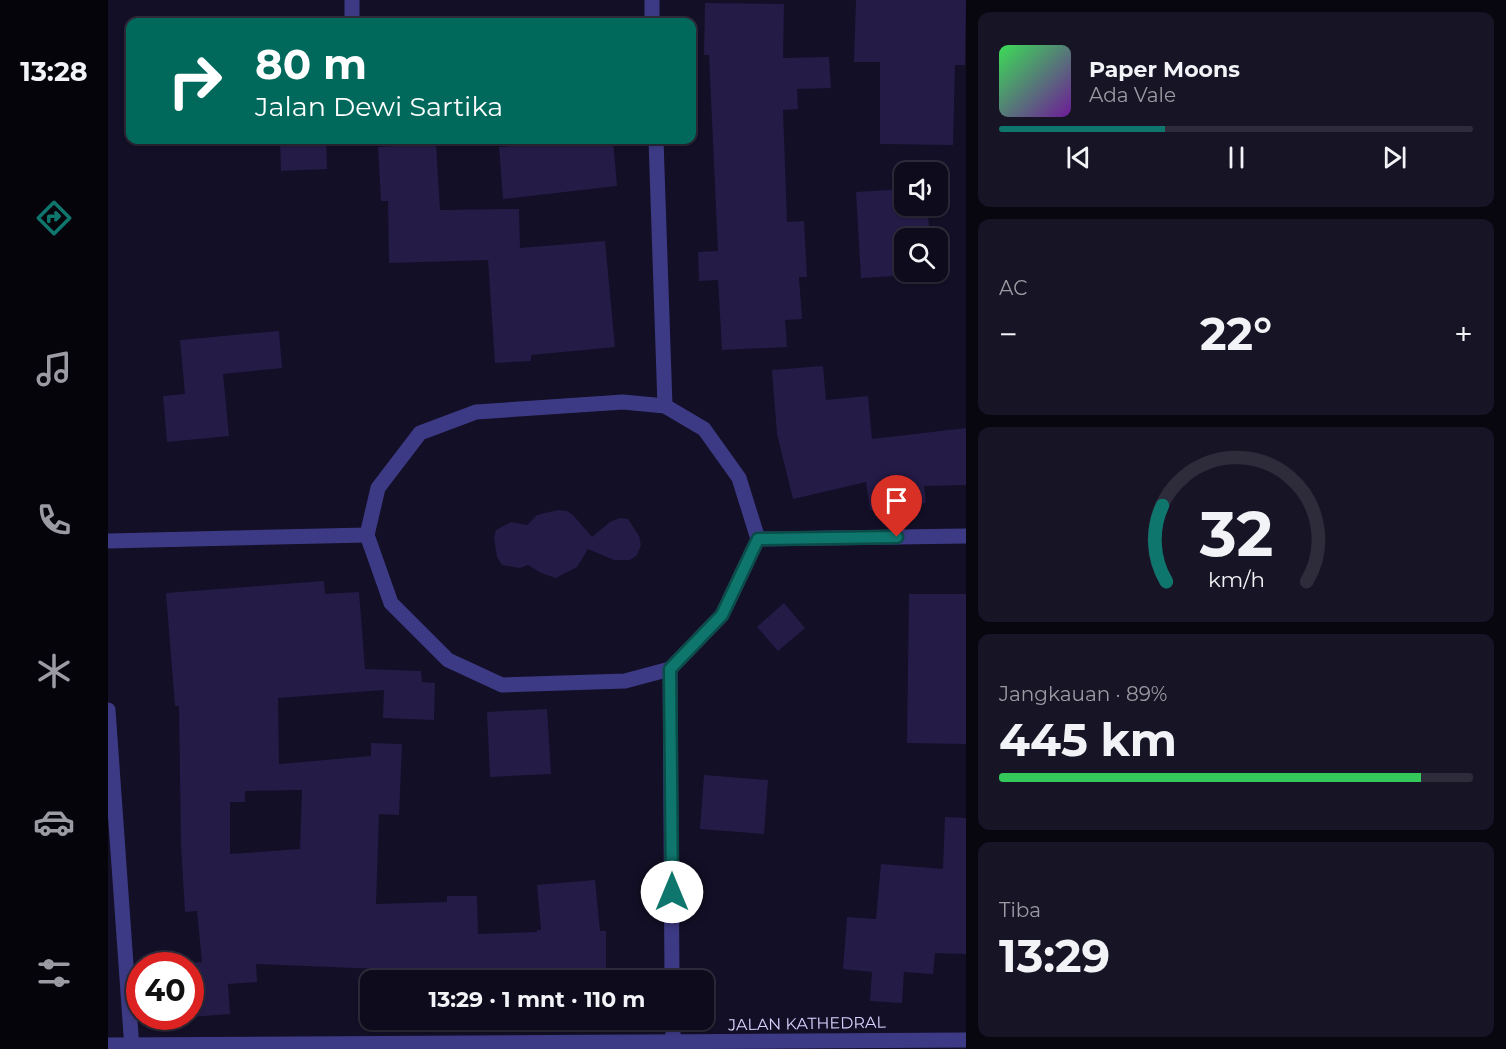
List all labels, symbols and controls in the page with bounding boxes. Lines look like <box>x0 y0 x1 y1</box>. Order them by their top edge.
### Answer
text: 80 m <box>255 38 367 90</box>
icon: right <box>156 42 234 120</box>
text: 13:28 <box>20 55 88 88</box>
text: Paper Moons <box>1089 56 1240 83</box>
text: Ada Vale <box>1089 83 1176 107</box>
text: Jalan Dewi Sartika <box>255 90 503 123</box>
icon: previous <box>1062 141 1095 174</box>
icon: pause <box>1220 141 1253 174</box>
icon: next <box>1378 141 1411 174</box>
map controls <box>894 162 948 282</box>
button: sound <box>894 162 948 216</box>
icon: directions <box>33 197 75 239</box>
button: search <box>894 228 948 282</box>
text: AC <box>999 276 1027 300</box>
text: 22° <box>1200 306 1272 361</box>
text: − <box>999 314 1018 354</box>
text: + <box>1454 314 1473 354</box>
icon: music <box>33 348 75 390</box>
pin <box>871 475 922 537</box>
icon: arrive <box>880 484 913 517</box>
text: 32 <box>1198 496 1273 572</box>
icon: phone <box>33 499 75 541</box>
text: km/h <box>1207 566 1265 592</box>
icon: climate <box>33 650 75 692</box>
text: Jangkauan · 89% <box>999 682 1167 706</box>
text: 445 km <box>999 712 1177 767</box>
icon: car <box>33 801 75 843</box>
position arrow <box>640 860 704 924</box>
text: Tiba <box>999 898 1041 922</box>
text: 13:29 <box>999 928 1110 983</box>
icon: filters <box>33 952 75 994</box>
speed limit sign: 40 <box>126 952 204 1030</box>
text: 13:29 · 1 mnt · 110 m <box>429 986 645 1013</box>
street label: JALAN KATHEDRAL <box>727 1013 887 1034</box>

